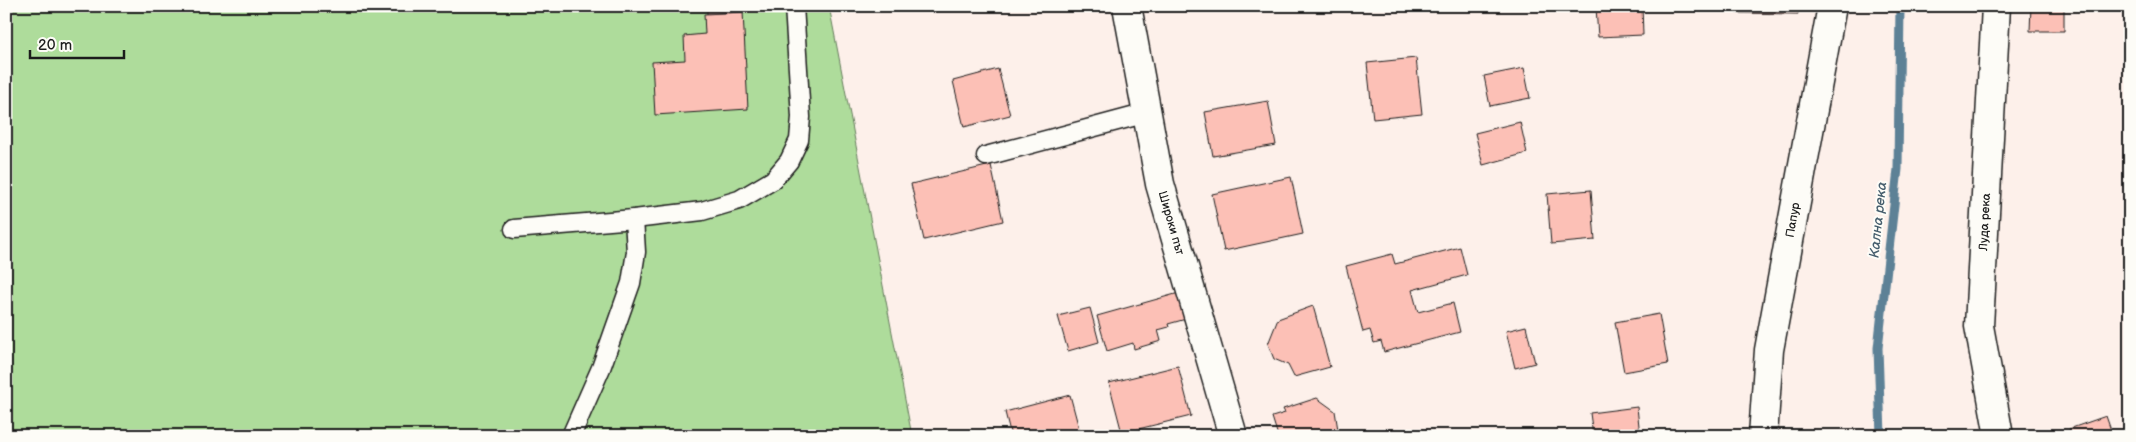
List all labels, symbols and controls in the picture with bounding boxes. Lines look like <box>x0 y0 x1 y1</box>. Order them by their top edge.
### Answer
scale bar <box>30 28 124 60</box>
text: 20 m <box>38 36 72 55</box>
water label: Кална река <box>1866 181 1890 259</box>
street label: Широки път <box>1155 189 1187 257</box>
street label: Луда река <box>1976 193 1994 252</box>
street label: Папур <box>1783 201 1803 239</box>

